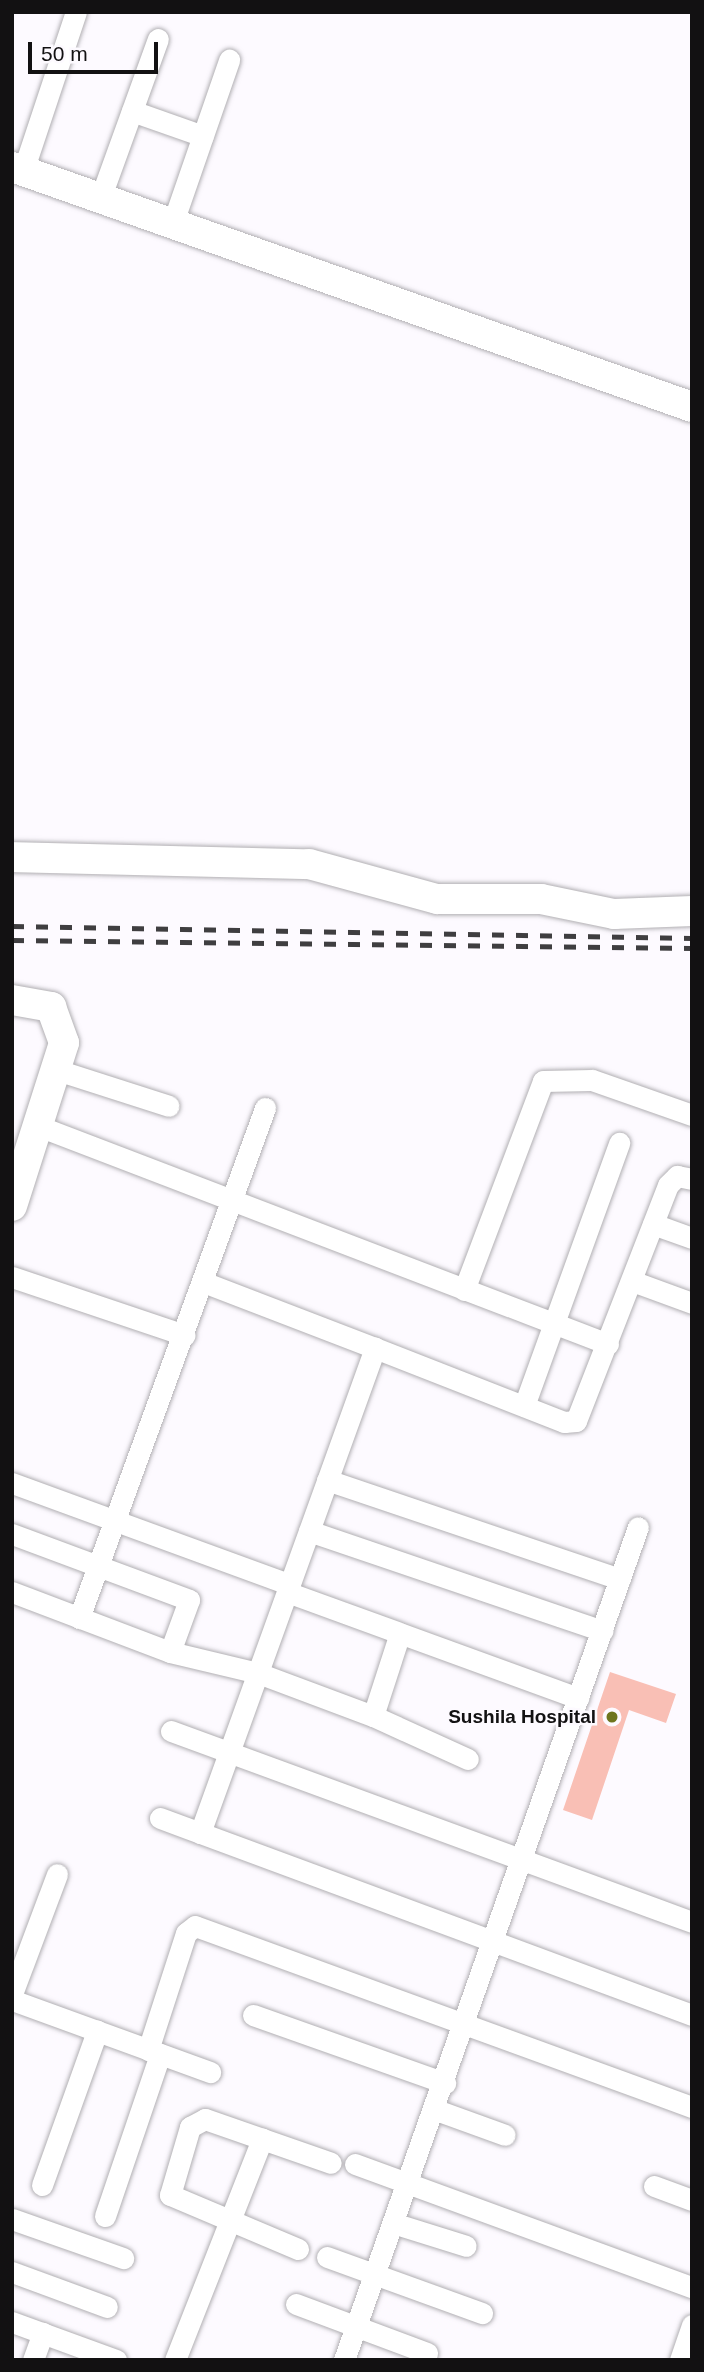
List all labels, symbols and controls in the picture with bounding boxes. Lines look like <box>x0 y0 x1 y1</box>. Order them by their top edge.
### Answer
scale bar <box>32 28 161 72</box>
text: 50 m <box>41 42 88 65</box>
place label: Sushila Hospital <box>448 1706 596 1728</box>
marker: Sushila Hospital <box>602 1707 622 1727</box>

